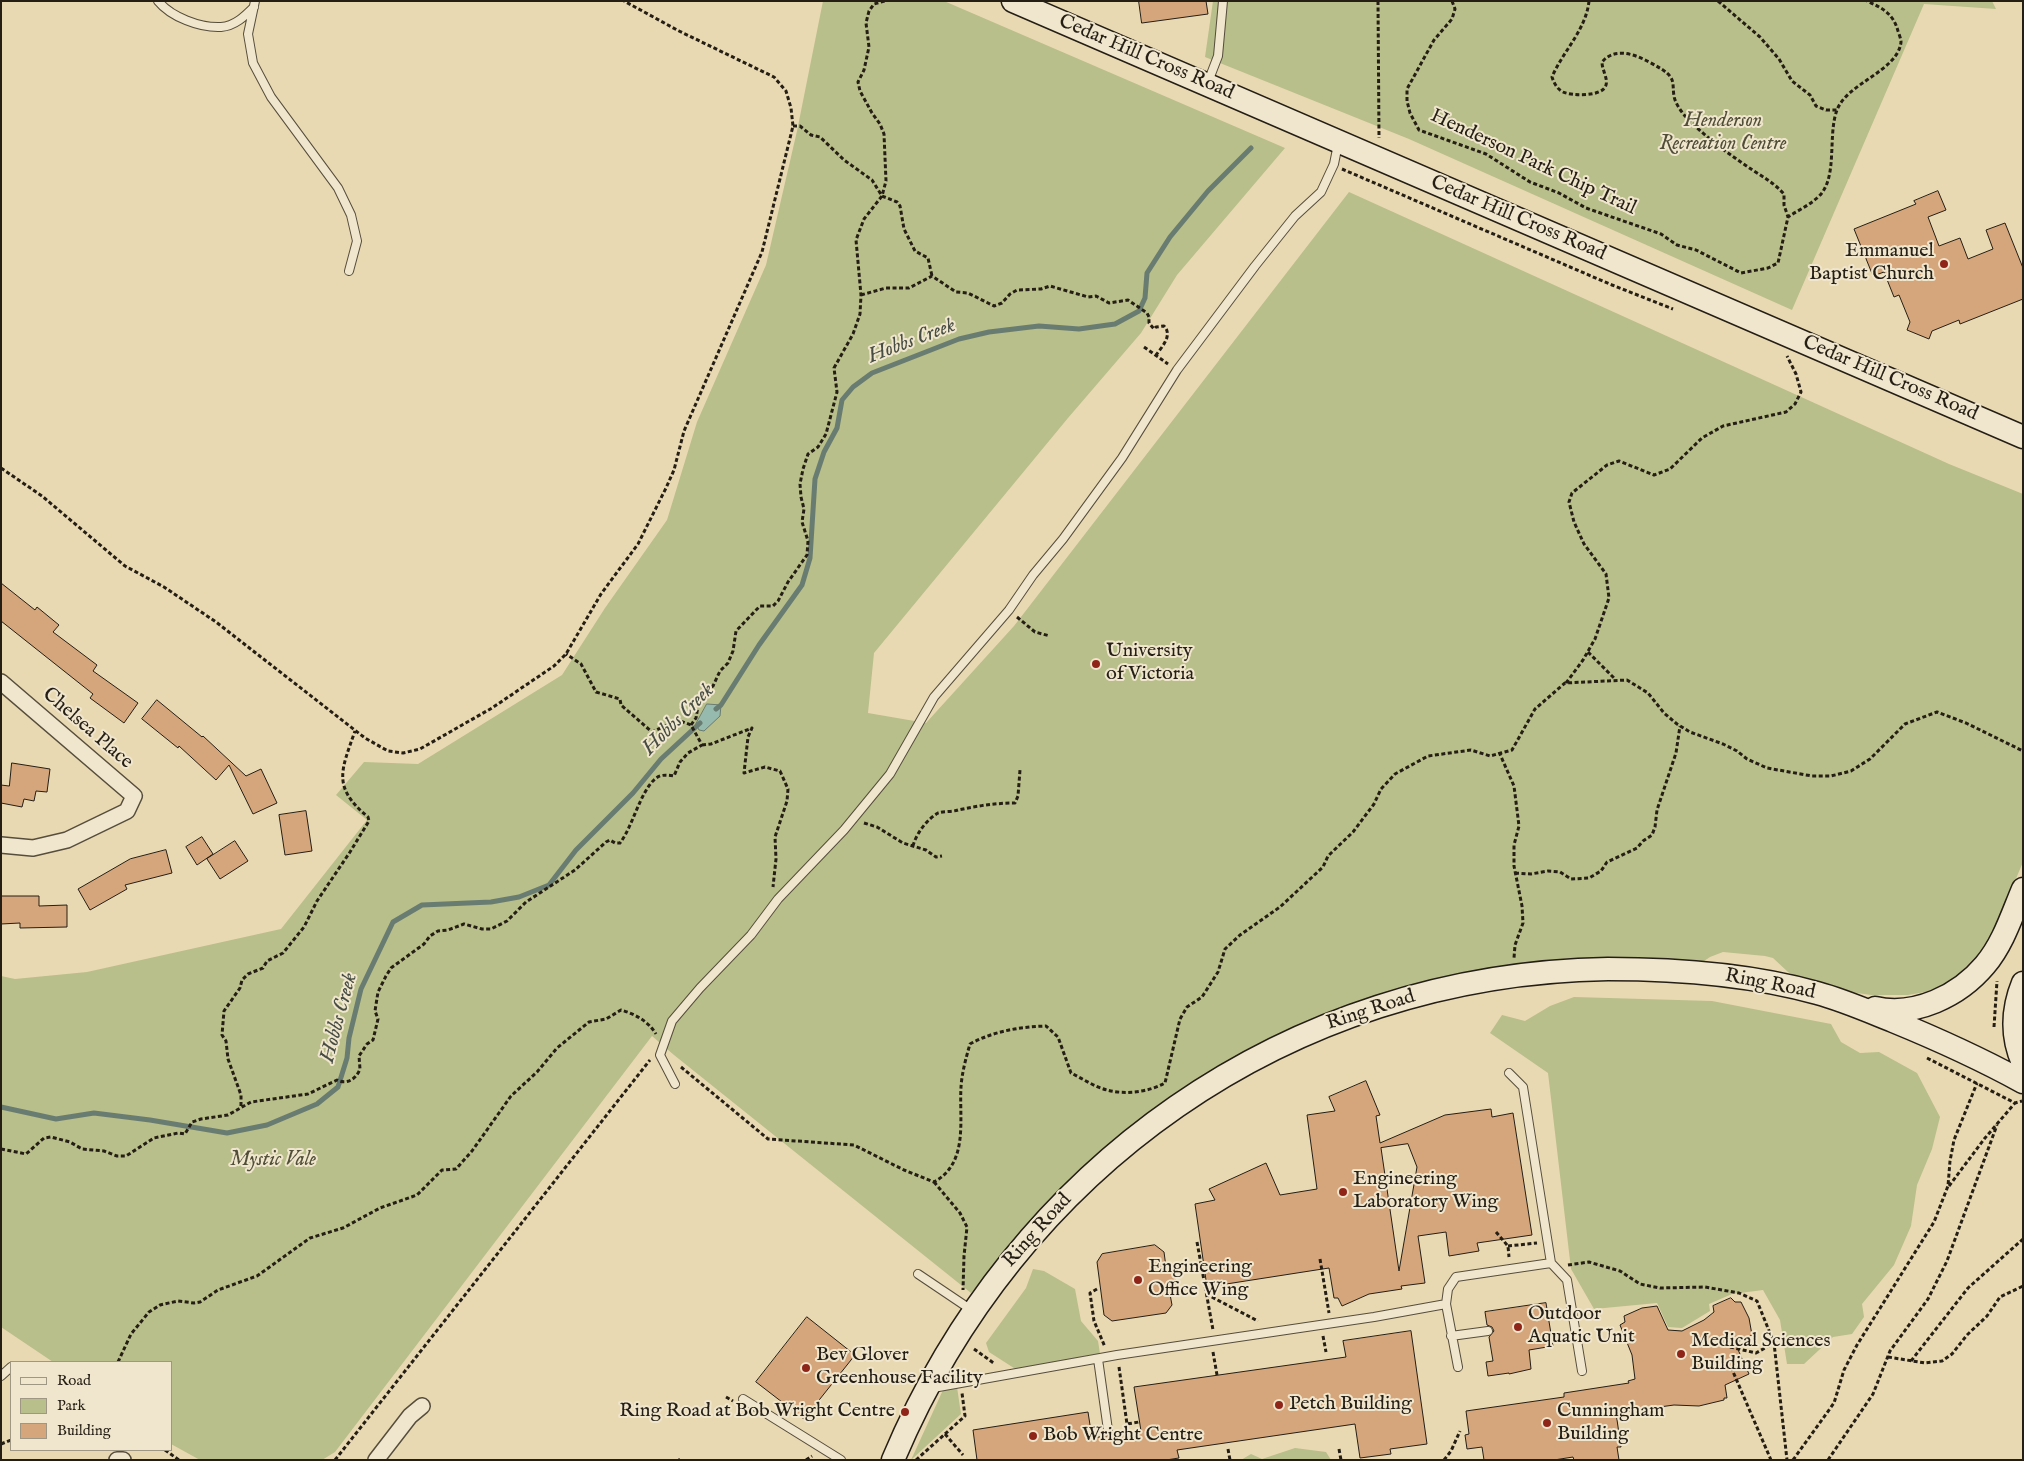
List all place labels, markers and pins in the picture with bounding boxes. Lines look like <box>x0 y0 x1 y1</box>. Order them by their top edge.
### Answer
place label: Emmanuel Baptist Church <box>1809 240 1934 287</box>
marker: Emmanuel Baptist Church <box>1938 258 1950 270</box>
place label: University of Victoria <box>1106 640 1194 687</box>
marker: University of Victoria <box>1090 658 1102 670</box>
place label: Engineering Laboratory Wing <box>1353 1168 1498 1215</box>
marker: Engineering Laboratory Wing <box>1337 1186 1349 1198</box>
place label: Engineering Office Wing <box>1148 1256 1252 1303</box>
marker: Engineering Office Wing <box>1132 1274 1144 1286</box>
place label: Outdoor Aquatic Unit <box>1528 1303 1635 1350</box>
marker: Outdoor Aquatic Unit <box>1512 1321 1524 1333</box>
place label: Medical Sciences Building <box>1691 1330 1831 1377</box>
place label: Bev Glover Greenhouse Facility <box>816 1344 983 1391</box>
marker: Medical Sciences Building <box>1675 1348 1687 1360</box>
marker: Bev Glover Greenhouse Facility <box>800 1362 812 1374</box>
place label: Petch Building <box>1289 1393 1412 1417</box>
marker: Petch Building <box>1273 1399 1285 1411</box>
place label: Ring Road at Bob Wright Centre <box>619 1400 895 1424</box>
place label: Cunningham Building <box>1557 1400 1665 1447</box>
marker: Ring Road at Bob Wright Centre <box>899 1406 911 1418</box>
marker: Cunningham Building <box>1541 1417 1553 1429</box>
place label: Bob Wright Centre <box>1043 1424 1203 1448</box>
marker: Bob Wright Centre <box>1027 1430 1039 1442</box>

